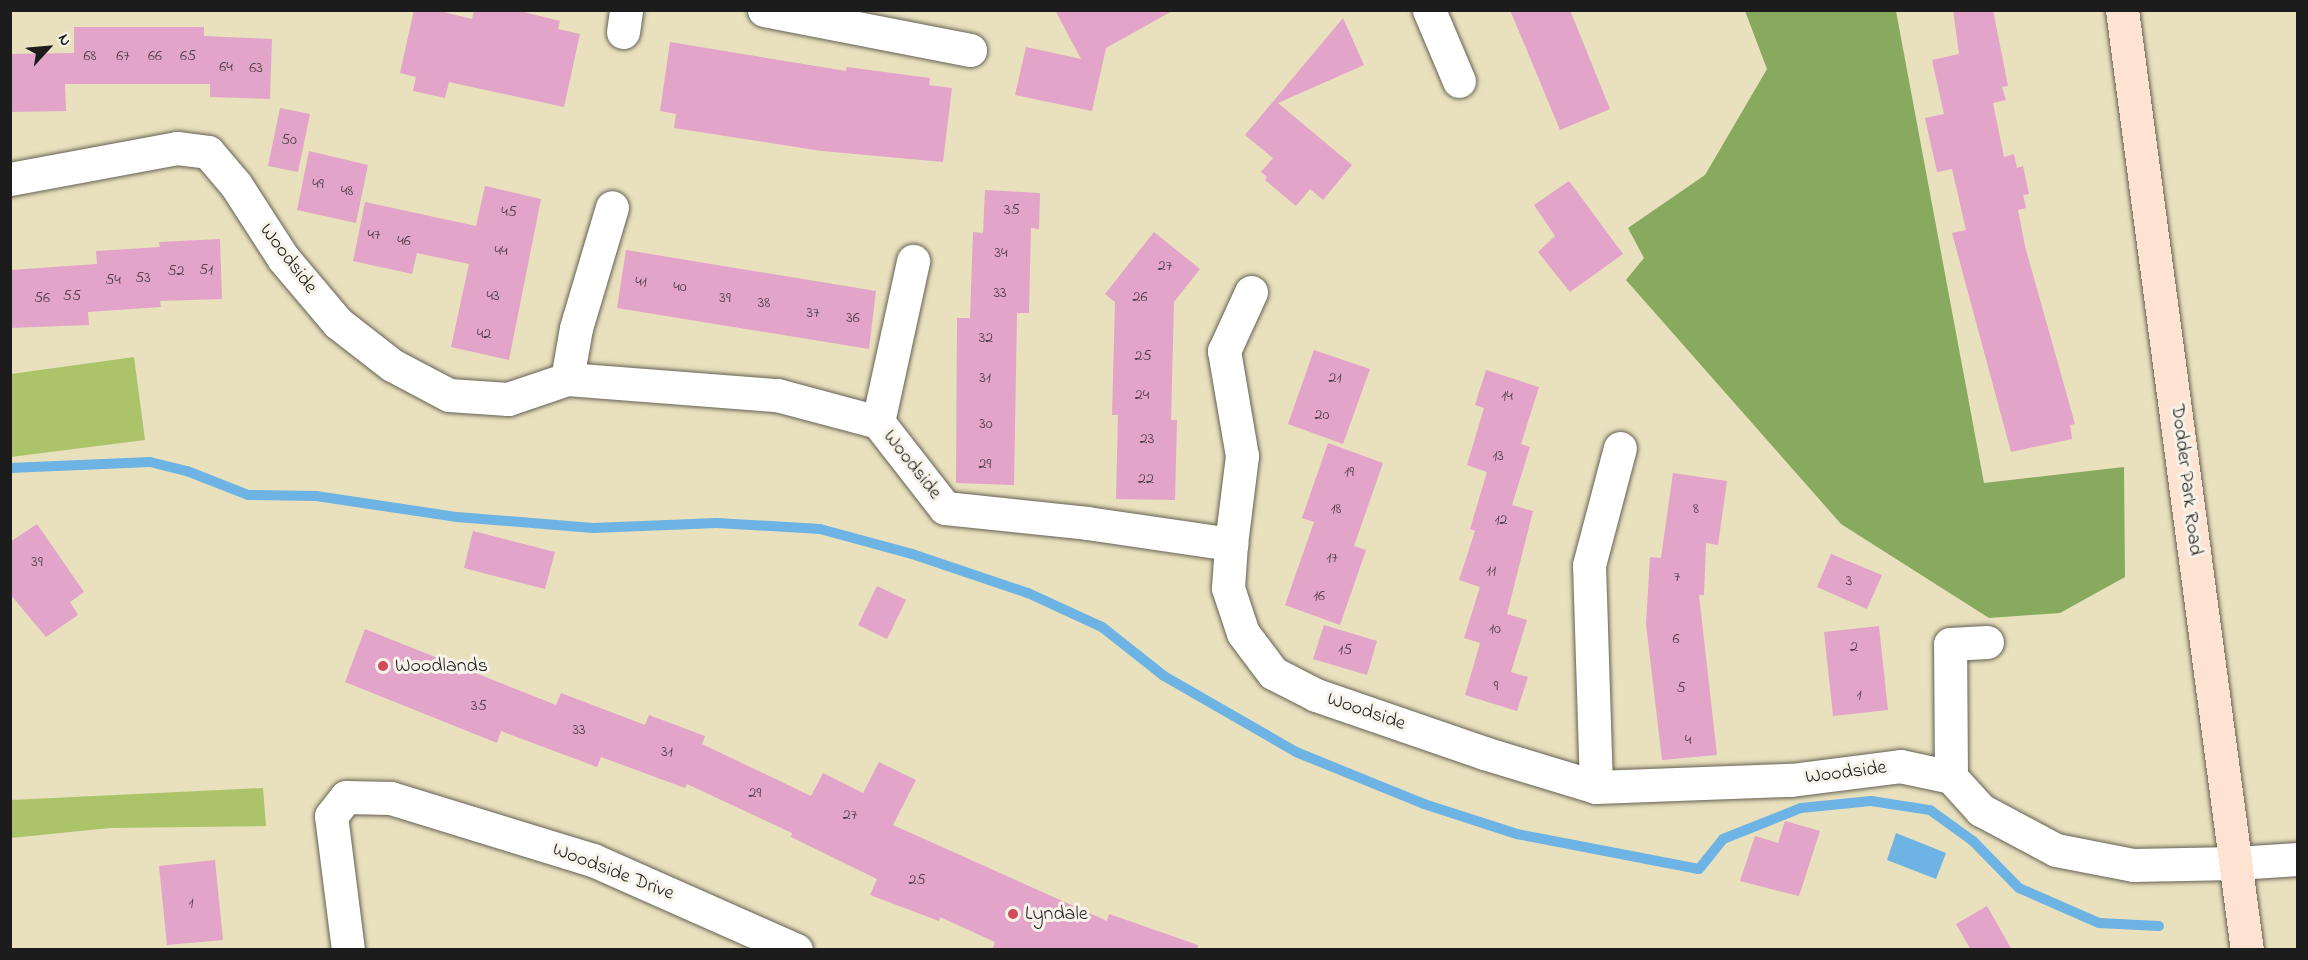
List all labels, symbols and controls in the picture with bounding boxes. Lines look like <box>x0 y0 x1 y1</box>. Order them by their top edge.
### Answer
north arrow <box>18 18 78 78</box>
text: N <box>51 30 77 50</box>
house number: 68 <box>83 46 97 66</box>
house number: 67 <box>116 46 130 66</box>
house number: 66 <box>148 46 162 66</box>
house number: 65 <box>180 46 196 66</box>
house number: 64 <box>219 57 233 77</box>
house number: 63 <box>249 58 263 78</box>
house number: 50 <box>281 130 297 150</box>
house number: 49 <box>312 174 324 194</box>
house number: 48 <box>341 181 353 201</box>
house number: 35 <box>1004 200 1020 220</box>
house number: 45 <box>501 202 517 222</box>
street label: Woodside <box>254 219 322 299</box>
house number: 47 <box>367 225 381 245</box>
house number: 46 <box>397 231 411 251</box>
house number: 44 <box>494 241 508 261</box>
house number: 34 <box>994 243 1008 263</box>
house number: 27 <box>1158 256 1172 276</box>
house number: 51 <box>199 260 213 280</box>
house number: 52 <box>167 261 185 281</box>
house number: 53 <box>135 268 151 288</box>
house number: 54 <box>105 270 121 290</box>
house number: 41 <box>635 272 647 292</box>
house number: 40 <box>673 277 687 297</box>
house number: 33 <box>993 283 1007 303</box>
house number: 55 <box>63 286 81 306</box>
house number: 43 <box>486 286 500 306</box>
house number: 26 <box>1133 287 1147 307</box>
house number: 56 <box>34 288 50 308</box>
house number: 39 <box>719 288 731 308</box>
house number: 38 <box>758 293 770 313</box>
house number: 37 <box>806 303 820 323</box>
house number: 36 <box>846 308 860 328</box>
house number: 42 <box>477 324 491 344</box>
house number: 32 <box>979 328 993 348</box>
house number: 25 <box>1134 346 1152 366</box>
house number: 31 <box>979 368 991 388</box>
house number: 21 <box>1328 368 1342 388</box>
house number: 24 <box>1135 385 1149 405</box>
house number: 14 <box>1501 386 1513 406</box>
street label: Dodder Park Road <box>2165 403 2207 557</box>
house number: 20 <box>1315 405 1329 425</box>
house number: 30 <box>979 414 993 434</box>
street label: Woodside <box>877 425 947 505</box>
house number: 23 <box>1140 429 1154 449</box>
house number: 13 <box>1492 446 1504 466</box>
house number: 29 <box>979 454 991 474</box>
house number: 19 <box>1344 462 1354 482</box>
house number: 22 <box>1138 469 1154 489</box>
house number: 18 <box>1330 499 1342 519</box>
house number: 8 <box>1693 499 1699 519</box>
house number: 12 <box>1494 510 1508 530</box>
house number: 17 <box>1326 548 1338 568</box>
house number: 39 <box>31 552 43 572</box>
house number: 11 <box>1486 561 1496 581</box>
house number: 7 <box>1674 567 1680 587</box>
house number: 3 <box>1846 571 1852 591</box>
house number: 16 <box>1313 586 1325 606</box>
house number: 10 <box>1489 619 1501 639</box>
house number: 6 <box>1672 629 1680 649</box>
house number: 2 <box>1850 637 1858 657</box>
house number: 15 <box>1338 640 1352 660</box>
place label: Woodlands <box>395 654 488 678</box>
marker: Woodlands <box>376 659 390 673</box>
house number: 9 <box>1494 676 1498 696</box>
house number: 5 <box>1676 678 1686 698</box>
house number: 1 <box>1856 685 1862 705</box>
street label: Woodside <box>1324 687 1408 737</box>
house number: 35 <box>471 696 487 716</box>
house number: 33 <box>572 720 586 740</box>
house number: 4 <box>1685 730 1691 750</box>
house number: 31 <box>661 742 673 762</box>
street label: Woodside <box>1804 756 1888 790</box>
house number: 29 <box>749 783 761 803</box>
house number: 27 <box>843 805 857 825</box>
street label: Woodside Drive <box>549 838 677 906</box>
house number: 25 <box>908 870 926 890</box>
house number: 1 <box>188 893 194 913</box>
place label: Lyndale <box>1025 902 1088 926</box>
marker: Lyndale <box>1006 907 1020 921</box>

